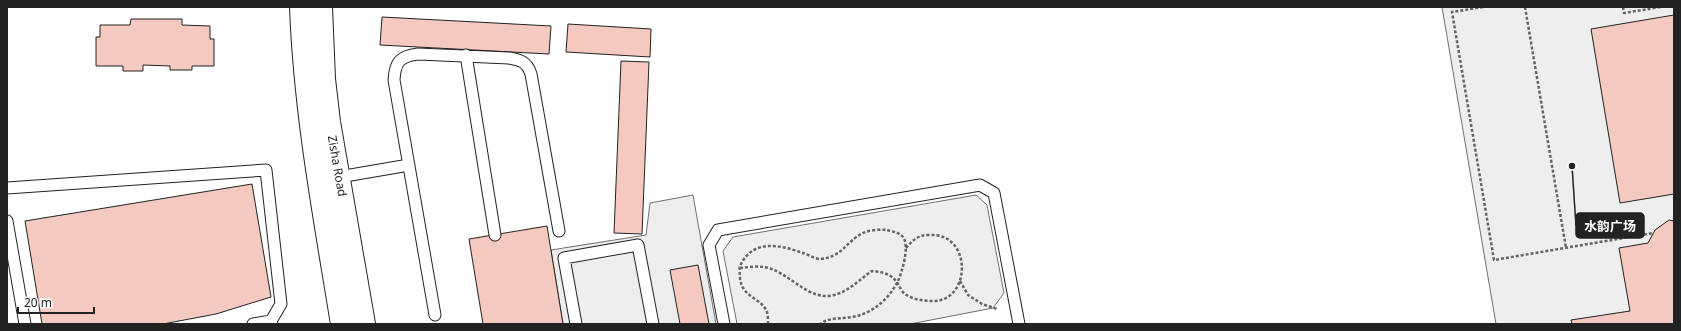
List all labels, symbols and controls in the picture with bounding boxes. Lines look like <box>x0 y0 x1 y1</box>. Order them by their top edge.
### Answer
street label: Zisha Road <box>324 134 351 198</box>
callout: 水韵广场 <box>1576 213 1644 238</box>
text: 水韵广场 <box>1584 217 1636 235</box>
scale bar <box>18 289 94 315</box>
text: 20 m <box>24 294 52 311</box>

